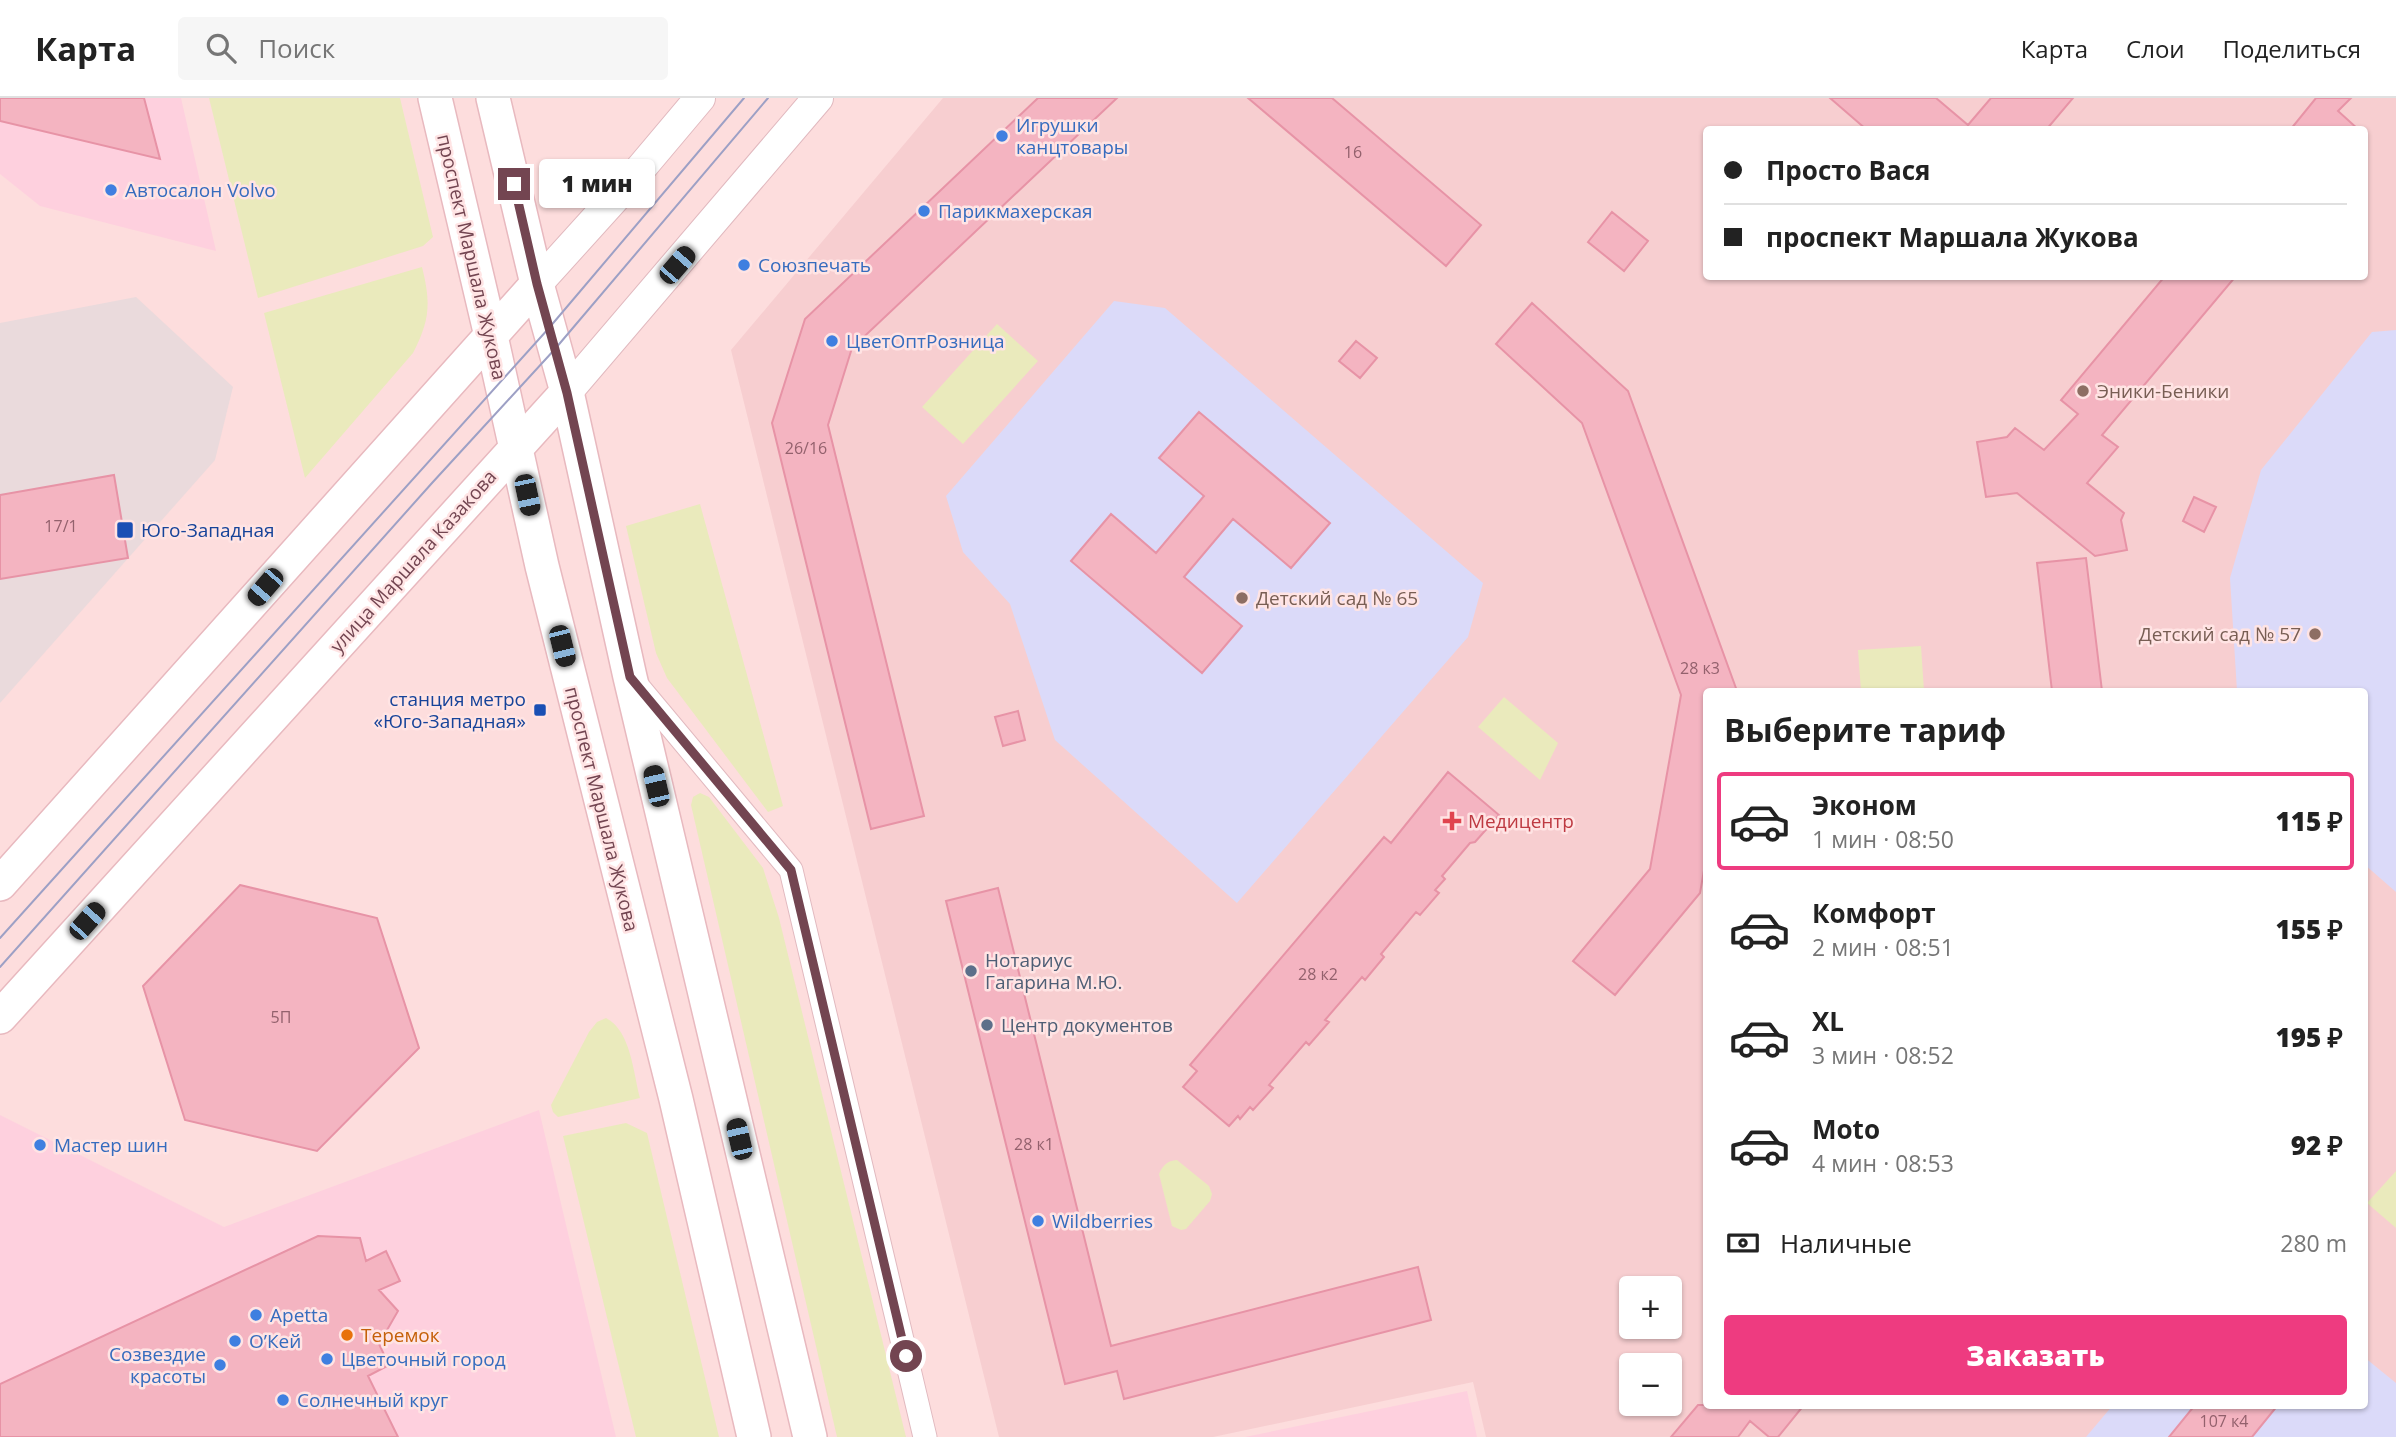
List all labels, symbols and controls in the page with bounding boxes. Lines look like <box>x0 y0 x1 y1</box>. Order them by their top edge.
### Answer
search box <box>178 17 668 80</box>
text: Карта <box>35 26 136 71</box>
icon: search <box>202 29 240 67</box>
text: Поиск <box>258 30 335 66</box>
text: Карта <box>2021 32 2088 65</box>
text: Слои <box>2126 32 2185 65</box>
text: Поделиться <box>2223 32 2361 65</box>
place label: Игрушки канцтовары <box>1016 112 1128 160</box>
marker: Игрушки канцтовары <box>994 128 1010 144</box>
street label: проспект Маршала Жукова <box>431 132 513 382</box>
house number: 16 <box>1344 141 1362 163</box>
text: Просто Вася <box>1766 152 1930 188</box>
callout: 1 мин <box>538 160 654 208</box>
text: 1 мин <box>562 167 632 199</box>
route end <box>498 168 530 200</box>
place label: Автосалон Volvo <box>125 177 276 203</box>
marker: Автосалон Volvo <box>103 182 119 198</box>
place label: Парикмахерская <box>938 198 1093 224</box>
marker: Парикмахерская <box>916 203 932 219</box>
text: проспект Маршала Жукова <box>1766 219 2139 255</box>
car <box>656 242 699 288</box>
place label: Союзпечать <box>758 252 871 278</box>
marker: Союзпечать <box>736 257 752 273</box>
place label: ЦветОптРозница <box>846 328 1005 354</box>
marker: ЦветОптРозница <box>824 333 840 349</box>
place label: Эники-Беники <box>2097 378 2229 404</box>
marker: Эники-Беники <box>2075 383 2091 399</box>
house number: 26/16 <box>785 437 827 459</box>
street label: улица Маршала Казакова <box>324 464 502 658</box>
car <box>513 472 542 518</box>
house number: 17/1 <box>44 515 78 537</box>
place label: Юго-Западная <box>141 517 275 543</box>
marker: Юго-Западная <box>115 520 135 540</box>
car <box>244 564 287 610</box>
place label: Детский сад № 65 <box>1256 585 1418 611</box>
marker: Детский сад № 65 <box>1234 590 1250 606</box>
place label: Детский сад № 57 <box>2139 621 2301 647</box>
car <box>547 623 578 669</box>
marker: Детский сад № 57 <box>2307 626 2323 642</box>
house number: 28 к3 <box>1680 657 1720 679</box>
street label: проспект Маршала Жукова <box>559 684 645 934</box>
place label: станция метро «Юго-Западная» <box>374 686 526 734</box>
marker: станция метро «Юго-Западная» <box>532 702 548 718</box>
text: Выберите тариф <box>1724 708 2006 751</box>
car <box>642 763 671 809</box>
text: Эконом <box>1812 787 1917 823</box>
icon: car <box>1728 790 1791 853</box>
text: 115 ₽ <box>2275 803 2343 839</box>
place label: Медицентр <box>1468 808 1574 834</box>
marker: Медицентр <box>1442 811 1462 831</box>
text: 1 мин · 08:50 <box>1812 823 1954 855</box>
text: Комфорт <box>1812 895 1936 931</box>
car <box>66 898 109 944</box>
icon: car <box>1728 898 1791 961</box>
text: 155 ₽ <box>2275 911 2343 947</box>
text: 2 мин · 08:51 <box>1812 931 1954 963</box>
place label: Нотариус Гагарина М.Ю. <box>985 947 1122 995</box>
marker: Нотариус Гагарина М.Ю. <box>963 963 979 979</box>
house number: 28 к2 <box>1298 963 1338 985</box>
text: XL <box>1812 1003 1844 1039</box>
house number: 5П <box>271 1006 291 1028</box>
icon: car <box>1728 1006 1791 1069</box>
place label: Центр документов <box>1001 1012 1173 1038</box>
marker: Центр документов <box>979 1017 995 1033</box>
text: 195 ₽ <box>2275 1019 2343 1055</box>
text: 3 мин · 08:52 <box>1812 1039 1954 1071</box>
text: Moto <box>1812 1111 1880 1147</box>
icon: car <box>1728 1114 1791 1177</box>
car <box>725 1116 754 1162</box>
text: 92 ₽ <box>2291 1127 2343 1163</box>
place label: Мастер шин <box>54 1132 168 1158</box>
house number: 28 к1 <box>1014 1133 1054 1155</box>
marker: Мастер шин <box>32 1137 48 1153</box>
text: 4 мин · 08:53 <box>1812 1147 1954 1179</box>
place label: Wildberries <box>1052 1208 1153 1234</box>
marker: Wildberries <box>1030 1213 1046 1229</box>
icon: cash <box>1724 1224 1762 1262</box>
text: Наличные <box>1780 1225 1912 1261</box>
text: 280 m <box>2280 1227 2347 1259</box>
map controls <box>1619 1276 1682 1416</box>
button: + <box>1619 1276 1682 1339</box>
place label: Apetta <box>270 1302 328 1328</box>
marker: Apetta <box>248 1307 264 1323</box>
button: Заказать <box>1724 1315 2347 1395</box>
place label: Теремок <box>361 1322 440 1348</box>
marker: Теремок <box>339 1327 355 1343</box>
place label: О’Кей <box>249 1328 301 1354</box>
marker: О’Кей <box>227 1333 243 1349</box>
route start <box>890 1340 922 1372</box>
place label: Созвездие красоты <box>109 1341 206 1389</box>
place label: Цветочный город <box>341 1346 506 1372</box>
marker: Цветочный город <box>319 1351 335 1367</box>
button: − <box>1619 1353 1682 1416</box>
marker: Созвездие красоты <box>212 1357 228 1373</box>
place label: Солнечный круг <box>297 1387 448 1413</box>
marker: Солнечный круг <box>275 1392 291 1408</box>
house number: 107 к4 <box>2199 1410 2249 1432</box>

